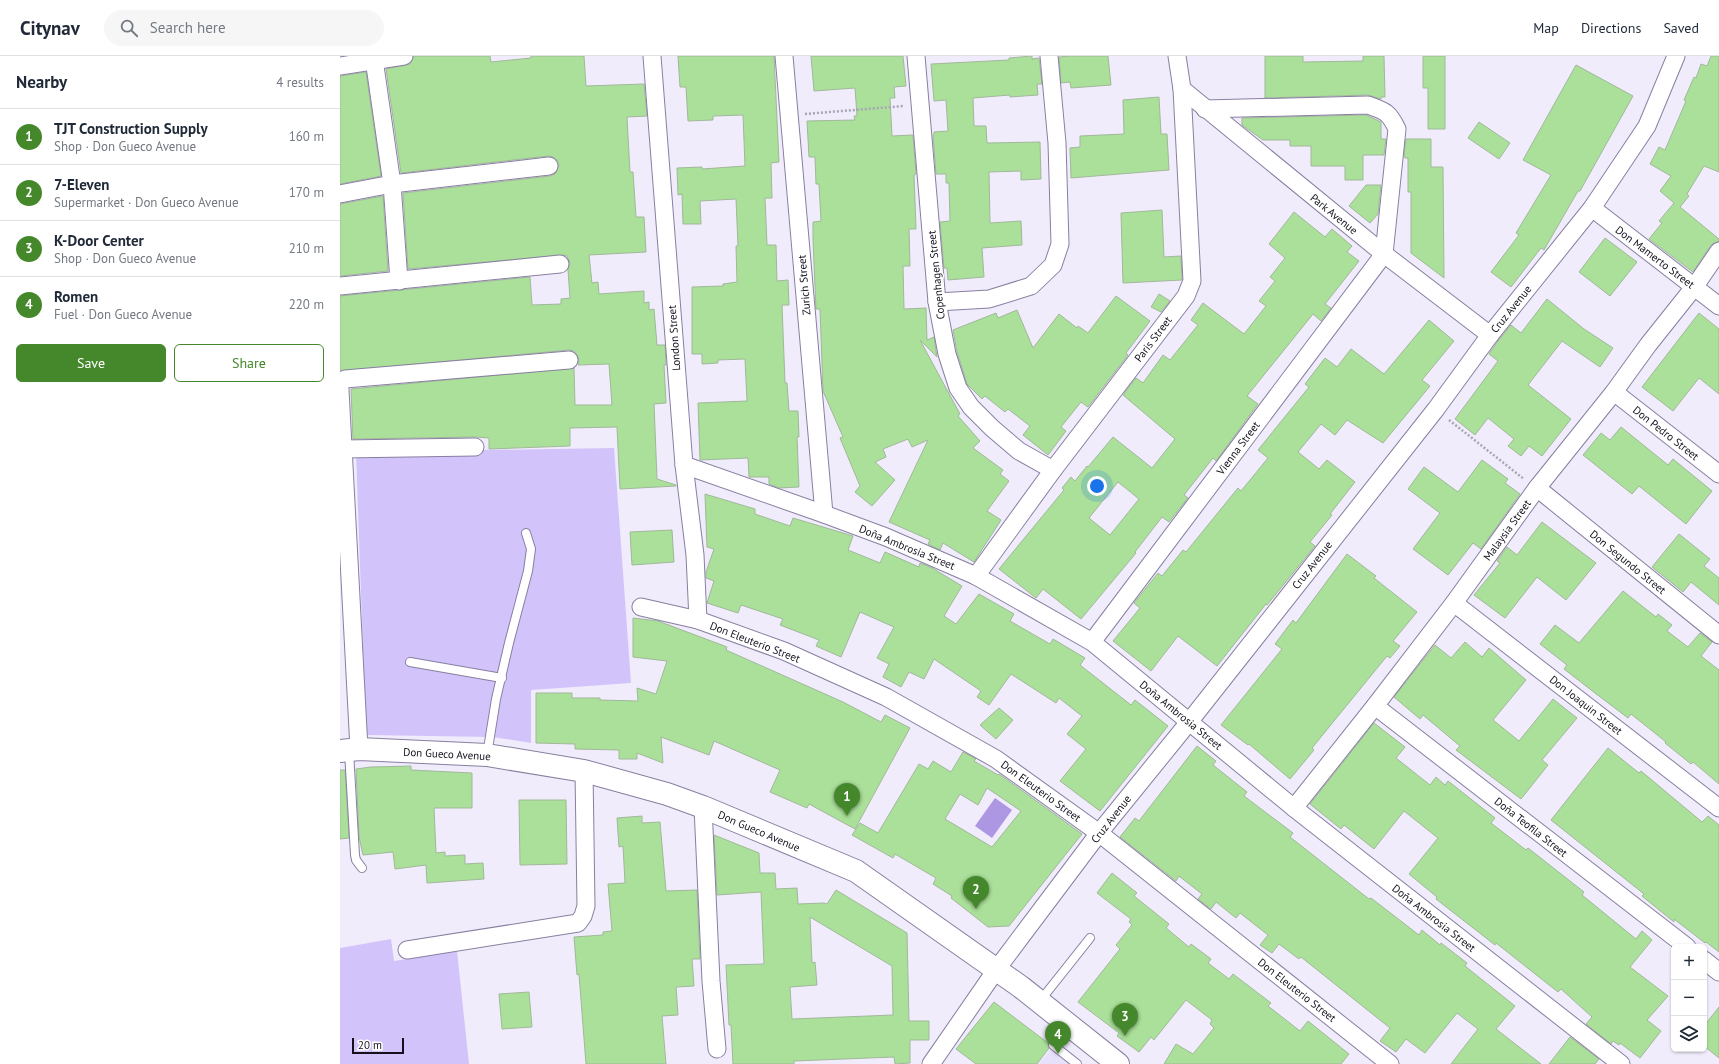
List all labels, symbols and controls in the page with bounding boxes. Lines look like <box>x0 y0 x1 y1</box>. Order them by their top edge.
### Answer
search box <box>104 10 384 46</box>
text: Citynav <box>20 16 80 40</box>
icon: search <box>118 17 140 39</box>
text: Search here <box>150 18 226 37</box>
text: Map <box>1533 19 1559 37</box>
text: Directions <box>1581 19 1641 37</box>
text: Saved <box>1663 19 1699 37</box>
text: Nearby <box>16 71 67 93</box>
text: 4 results <box>276 74 324 91</box>
text: TJT Construction Supply <box>54 119 208 138</box>
text: 1 <box>25 128 33 145</box>
text: 160 m <box>289 128 324 145</box>
text: Shop · Don Gueco Avenue <box>54 138 196 155</box>
text: 7-Eleven <box>54 175 109 194</box>
text: 2 <box>25 184 33 201</box>
text: 170 m <box>289 184 324 201</box>
street label: Park Avenue <box>1308 191 1361 238</box>
text: Supermarket · Don Gueco Avenue <box>54 194 239 211</box>
street label: Don Mamerto Street <box>1613 223 1697 291</box>
street label: Copenhagen Street <box>924 230 948 320</box>
text: K-Door Center <box>54 231 144 250</box>
text: 3 <box>25 240 33 257</box>
text: 210 m <box>289 240 324 257</box>
text: Shop · Don Gueco Avenue <box>54 250 196 267</box>
street label: Zurich Street <box>794 254 814 316</box>
street label: Cruz Avenue <box>1488 282 1535 336</box>
text: Romen <box>54 287 98 306</box>
text: 4 <box>25 296 33 313</box>
text: 220 m <box>289 296 324 313</box>
street label: London Street <box>665 304 683 371</box>
text: Fuel · Don Gueco Avenue <box>54 306 192 323</box>
street label: Paris Street <box>1131 313 1175 365</box>
button: Save <box>16 344 166 382</box>
button: Share <box>174 344 324 382</box>
street label: Don Pedro Street <box>1630 403 1702 463</box>
street label: Vienna Street <box>1213 418 1263 478</box>
your location <box>1087 476 1107 496</box>
street label: Malaysia Street <box>1480 497 1534 563</box>
street label: Doña Ambrosia Street <box>857 521 957 573</box>
street label: Don Segundo Street <box>1587 527 1669 597</box>
street label: Cruz Avenue <box>1289 538 1335 592</box>
street label: Don Eleuterio Street <box>708 618 802 666</box>
street label: Don Joaquin Street <box>1547 672 1625 738</box>
street label: Doña Ambrosia Street <box>1137 677 1225 753</box>
street label: Don Gueco Avenue <box>403 745 492 763</box>
street label: Don Eleuterio Street <box>998 757 1084 825</box>
pin: 1 <box>834 783 860 816</box>
street label: Cruz Avenue <box>1088 792 1134 846</box>
street label: Doña Teofila Street <box>1492 794 1571 860</box>
street label: Don Gueco Avenue <box>716 807 802 855</box>
pin: 2 <box>963 876 989 909</box>
street label: Doña Ambrosia Street <box>1389 881 1479 955</box>
map controls <box>1671 944 1707 1052</box>
button: + <box>1671 944 1707 980</box>
street label: Don Eleuterio Street <box>1255 955 1339 1025</box>
button: − <box>1671 980 1707 1016</box>
pin: 3 <box>1112 1003 1138 1036</box>
button: layers <box>1671 1016 1707 1052</box>
pin: 4 <box>1045 1021 1071 1054</box>
scale bar <box>352 1036 404 1055</box>
text: 20 m <box>358 1038 382 1052</box>

